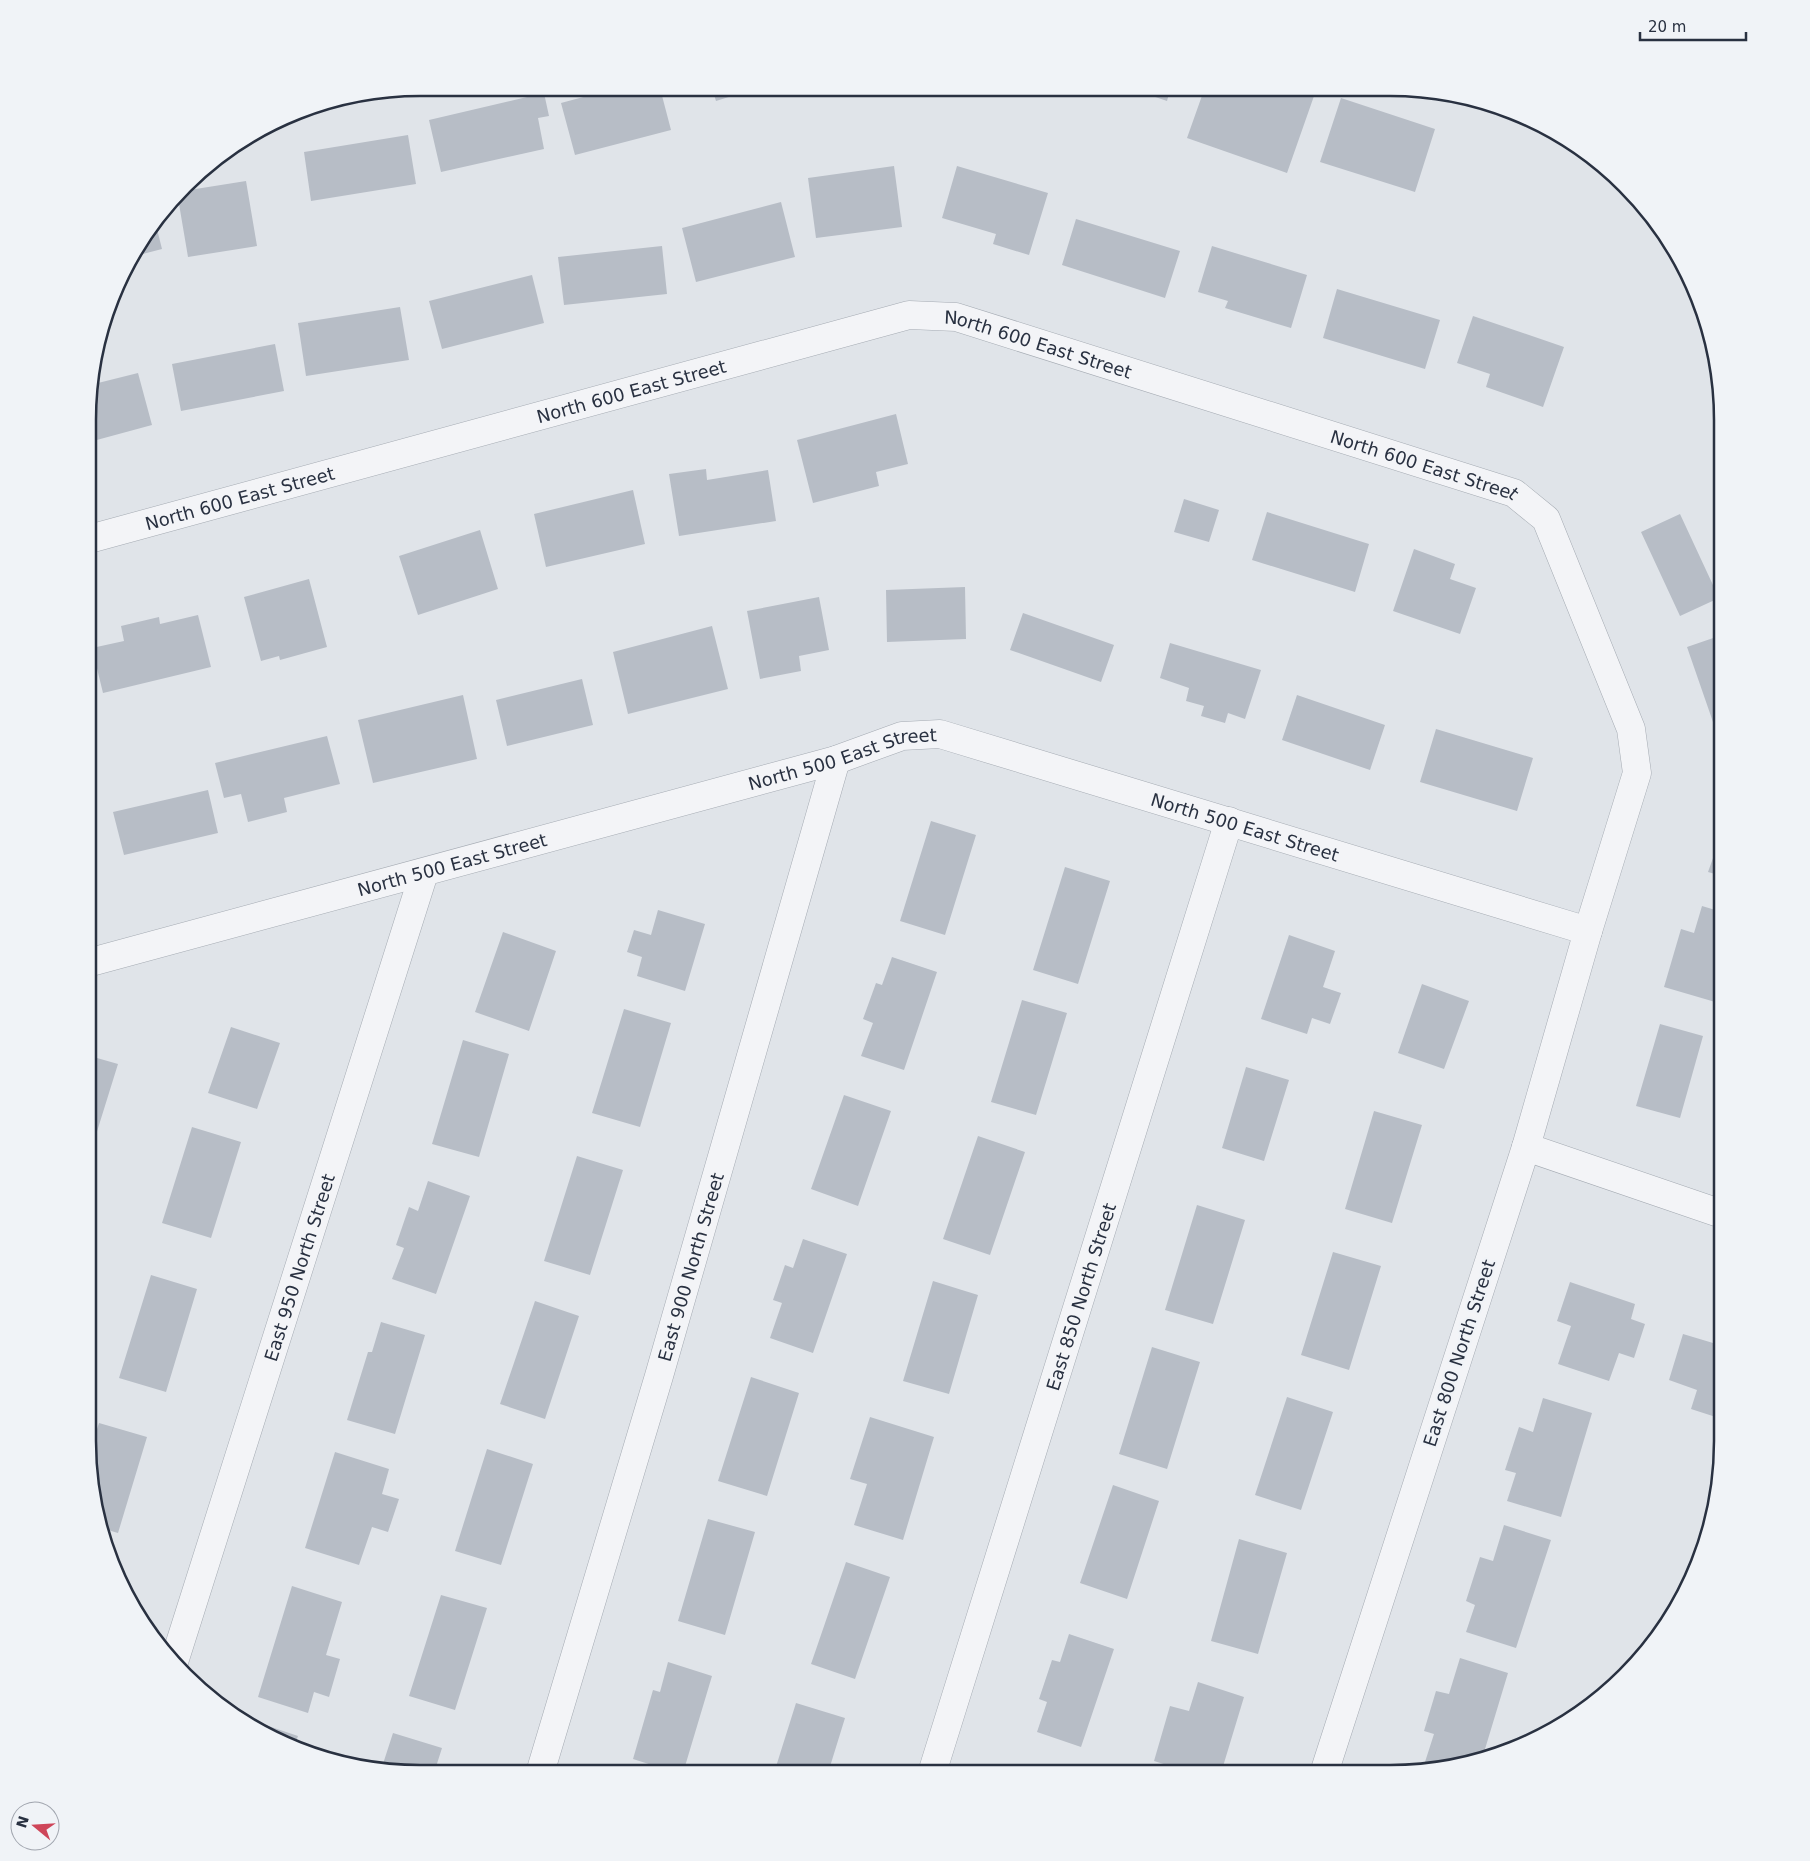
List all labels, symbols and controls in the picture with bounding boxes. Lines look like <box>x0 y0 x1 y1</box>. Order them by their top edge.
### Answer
scale bar <box>1640 10 1746 42</box>
text: 20 m <box>1648 18 1686 36</box>
street label: North 600 East Street <box>944 306 1134 382</box>
street label: North 600 East Street <box>534 355 728 427</box>
street label: North 600 East Street <box>1328 425 1523 503</box>
street label: North 600 East Street <box>143 462 337 534</box>
street label: North 500 East Street <box>746 724 937 794</box>
street label: North 500 East Street <box>1148 788 1342 865</box>
street label: North 500 East Street <box>355 828 549 900</box>
street label: East 900 North Street <box>653 1170 727 1364</box>
street label: East 950 North Street <box>260 1171 339 1364</box>
street label: East 850 North Street <box>1041 1200 1120 1393</box>
street label: East 800 North Street <box>1419 1257 1499 1449</box>
north arrow <box>10 1801 60 1851</box>
text: N <box>13 1814 32 1830</box>

